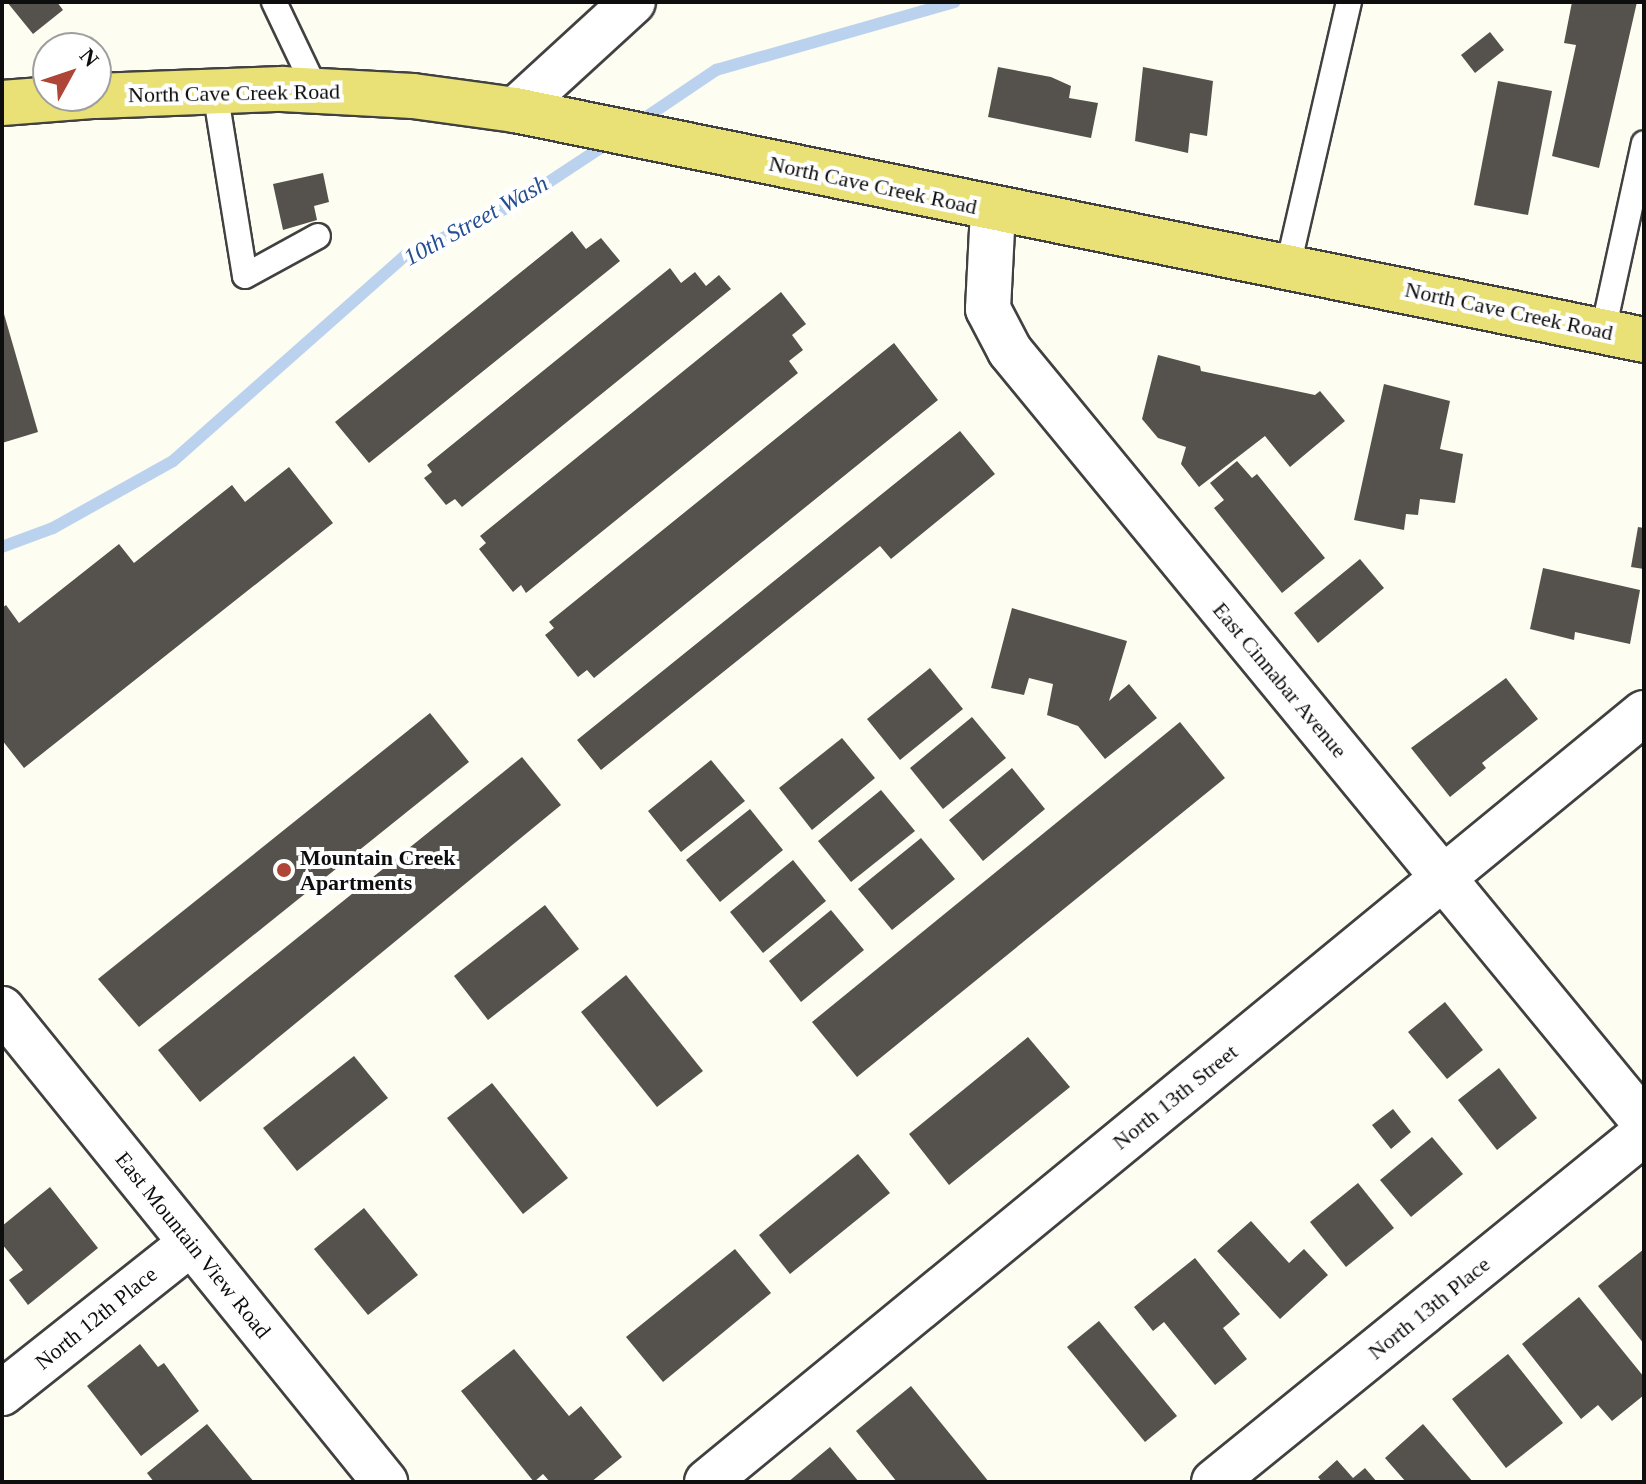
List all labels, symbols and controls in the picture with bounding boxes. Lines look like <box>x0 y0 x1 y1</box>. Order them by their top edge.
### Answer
north arrow <box>32 32 112 112</box>
text: N <box>75 43 104 72</box>
street label: North Cave Creek Road <box>128 78 340 108</box>
street label: North Cave Creek Road <box>767 150 979 220</box>
water label: 10th Street Wash <box>399 169 553 273</box>
street label: North Cave Creek Road <box>1403 276 1615 346</box>
street label: East Cinnabar Avenue <box>1207 596 1353 764</box>
place label: Mountain Creek Apartments <box>300 844 455 896</box>
marker: Mountain Creek Apartments <box>275 861 293 879</box>
street label: North 13th Street <box>1107 1039 1243 1155</box>
street label: East Mountain View Road <box>110 1146 276 1344</box>
street label: North 13th Place <box>1363 1251 1495 1365</box>
street label: North 12th Place <box>30 1261 162 1375</box>

